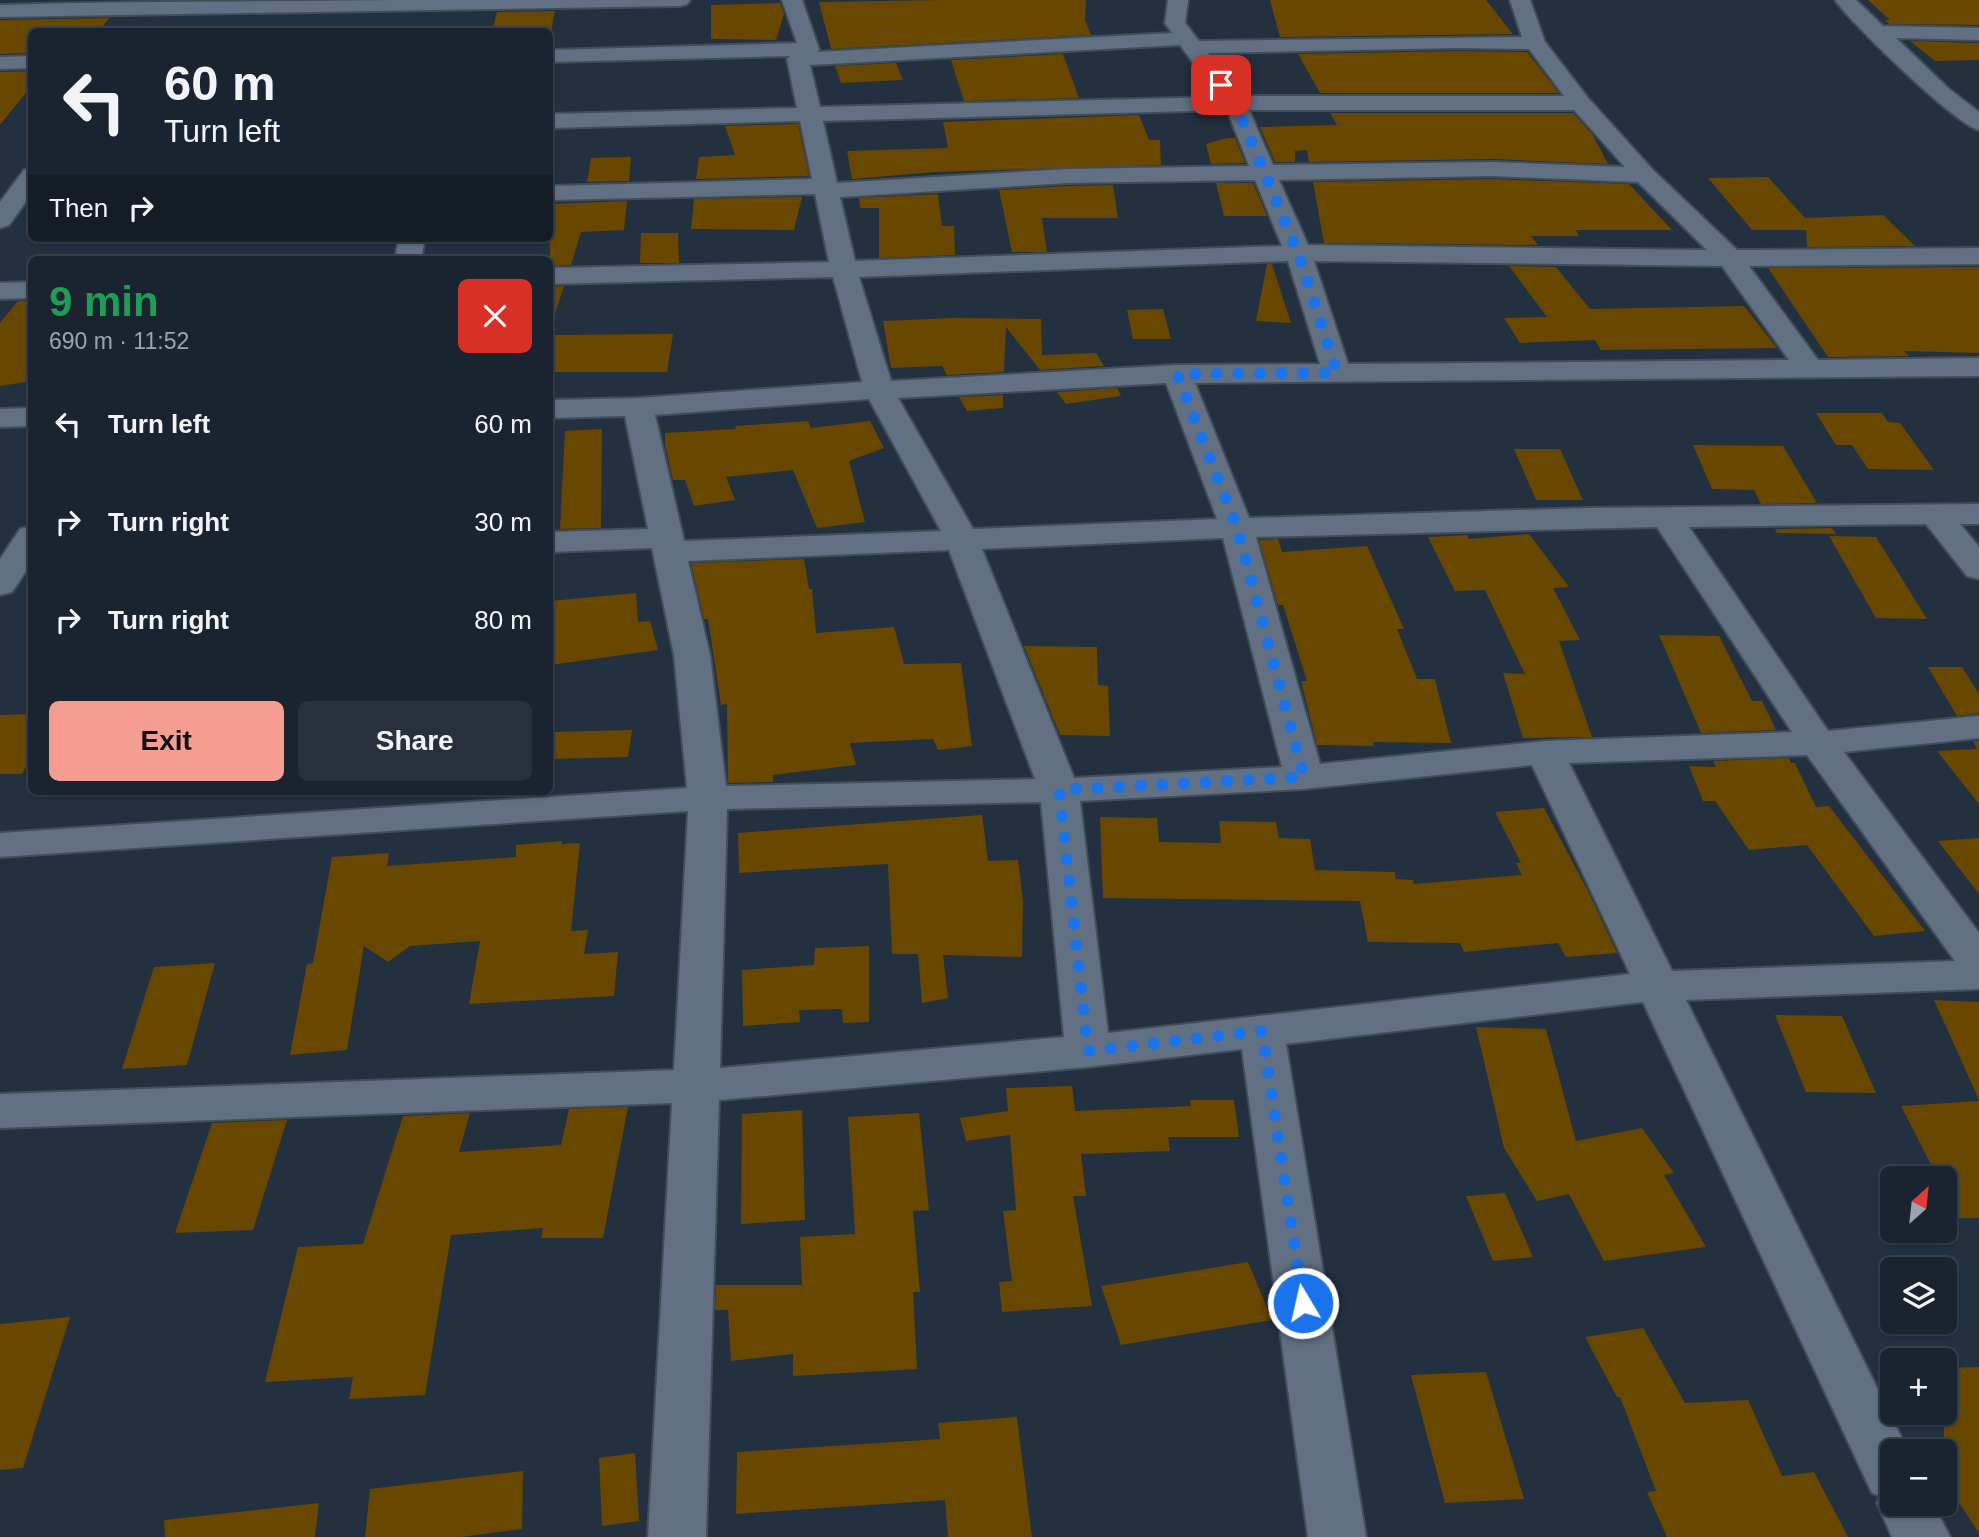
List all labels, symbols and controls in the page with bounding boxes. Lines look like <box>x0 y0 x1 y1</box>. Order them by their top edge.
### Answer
pin <box>1191 55 1251 115</box>
icon: left <box>49 56 140 147</box>
text: 60 m <box>164 56 276 110</box>
icon: arrive <box>1202 66 1240 104</box>
text: Turn left <box>164 113 280 149</box>
icon: right <box>122 189 160 227</box>
text: Then <box>49 193 108 223</box>
text: 9 min <box>49 278 159 325</box>
button: close <box>458 279 532 353</box>
text: 690 m · 11:52 <box>49 328 189 354</box>
icon: left <box>49 405 87 443</box>
text: Turn left <box>108 409 210 439</box>
text: 60 m <box>474 409 532 439</box>
icon: right <box>49 503 87 541</box>
text: Turn right <box>108 507 229 537</box>
text: 30 m <box>474 507 532 537</box>
icon: right <box>49 601 87 639</box>
text: Turn right <box>108 605 229 635</box>
text: 80 m <box>474 605 532 635</box>
button: Exit <box>49 701 284 781</box>
button: Share <box>298 701 532 781</box>
north arrow <box>1880 1166 1956 1242</box>
map controls <box>1880 1166 1957 1516</box>
button: layers <box>1880 1257 1957 1334</box>
position arrow <box>1266 1266 1340 1340</box>
button: + <box>1880 1348 1957 1425</box>
button: − <box>1880 1439 1957 1516</box>

